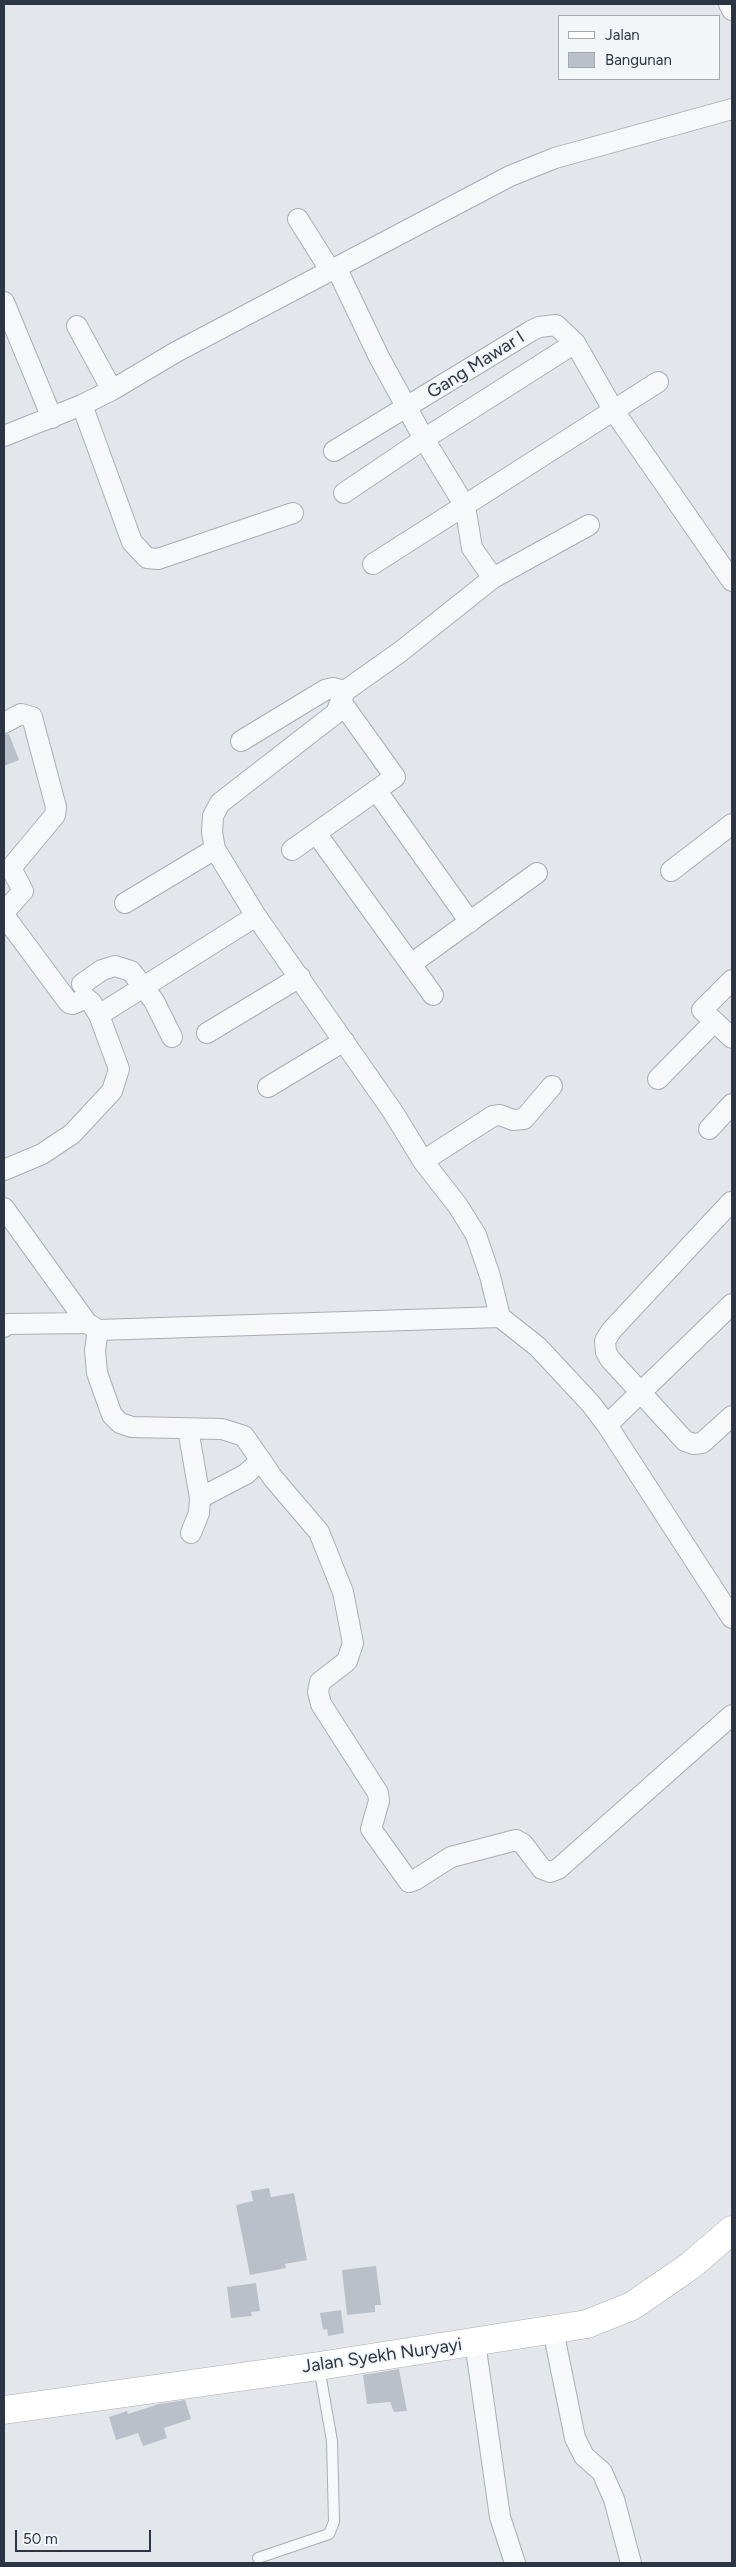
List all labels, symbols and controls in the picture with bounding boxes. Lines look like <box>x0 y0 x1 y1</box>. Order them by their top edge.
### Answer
legend <box>558 15 721 80</box>
text: Jalan <box>605 26 640 44</box>
text: Bangunan <box>605 51 672 69</box>
street label: Gang Mawar I <box>423 327 529 403</box>
street label: Jalan Syekh Nuryayi <box>301 2334 463 2378</box>
scale bar <box>18 2520 154 2552</box>
text: 50 m <box>23 2530 58 2548</box>

